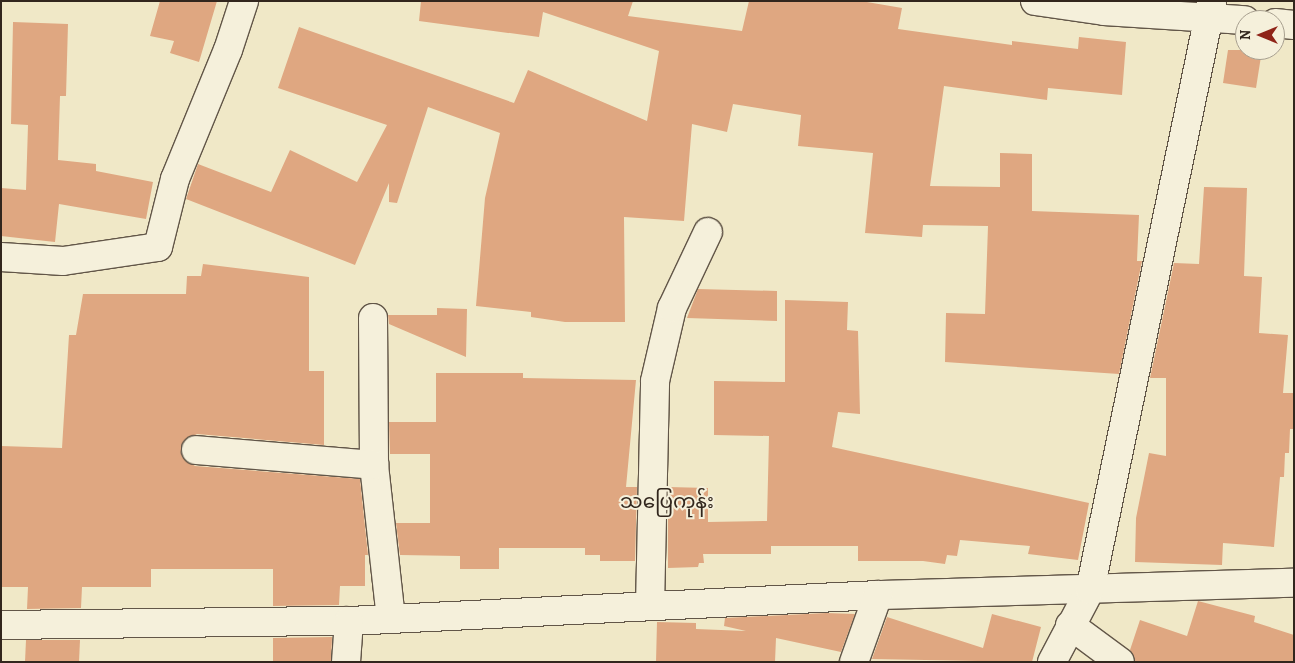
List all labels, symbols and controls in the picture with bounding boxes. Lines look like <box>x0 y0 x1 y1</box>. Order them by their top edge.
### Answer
north arrow <box>1235 10 1285 60</box>
text: N <box>1236 30 1255 40</box>
district label: သပြေကုန်း <box>620 489 714 513</box>

